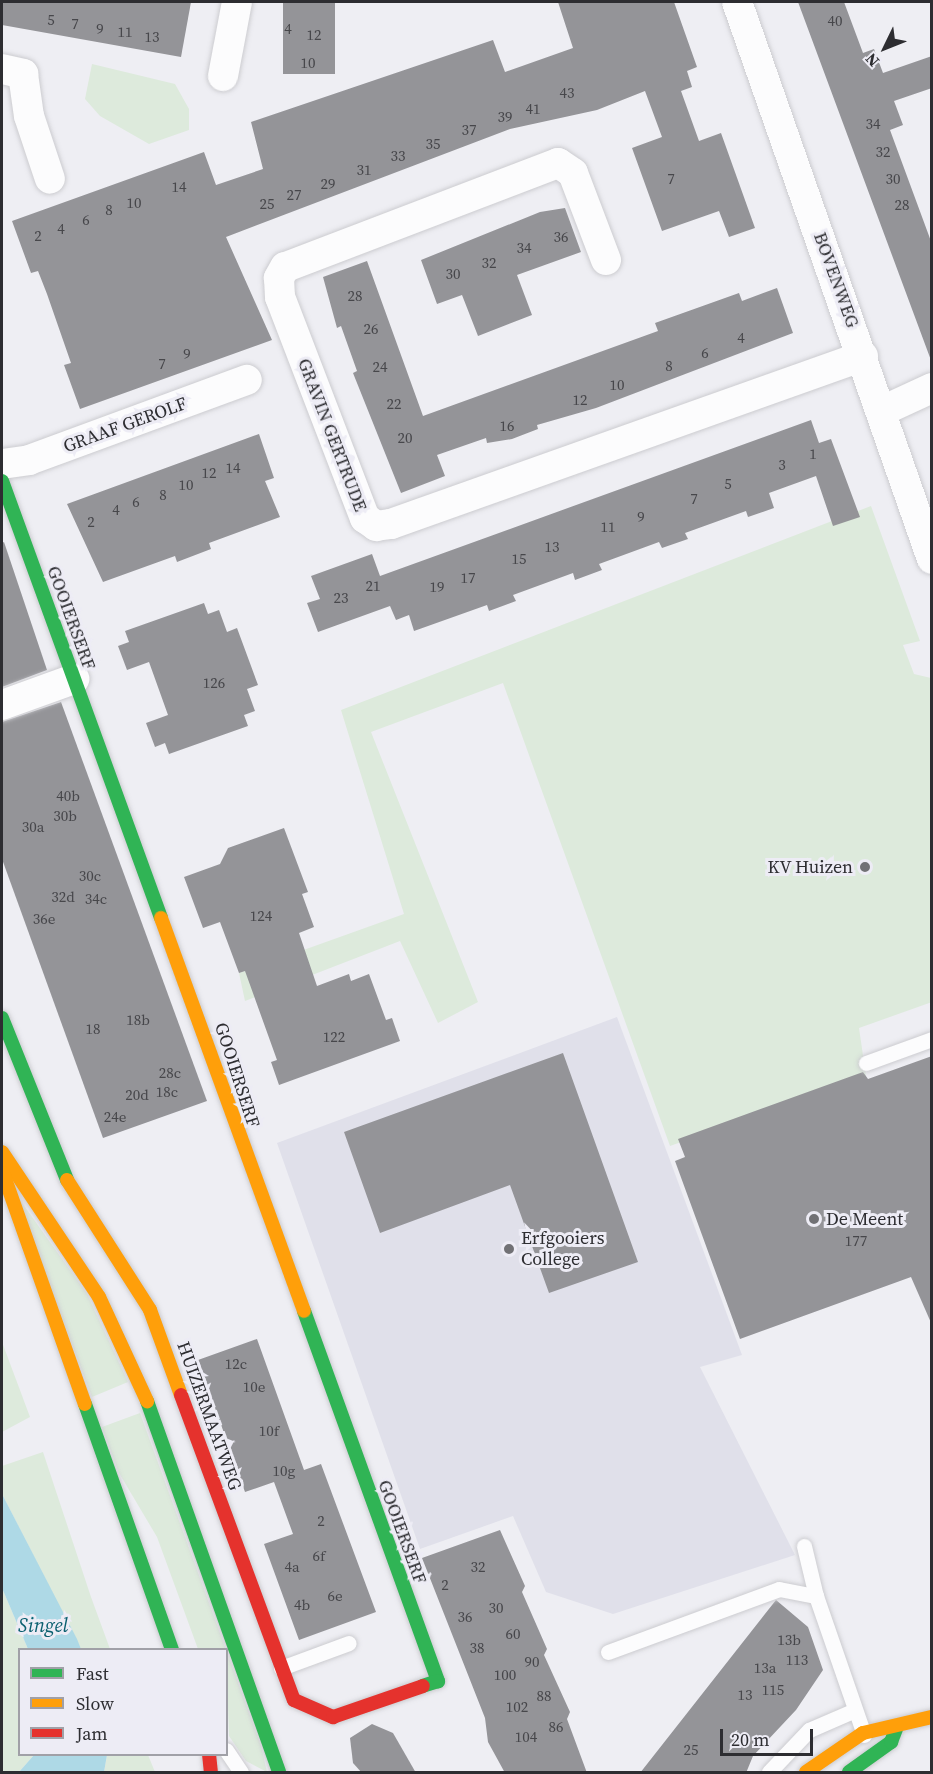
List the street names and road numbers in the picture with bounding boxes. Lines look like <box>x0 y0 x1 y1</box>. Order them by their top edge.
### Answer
street label: BOVENWEG <box>809 229 863 331</box>
street label: GRAVIN GERTRUDE <box>293 356 371 514</box>
street label: GRAAF GEROLF <box>60 393 190 457</box>
street label: GOOIERSERF <box>42 563 100 673</box>
street label: GOOIERSERF <box>210 1020 264 1130</box>
street label: HUIZERMAATWEG <box>172 1339 246 1493</box>
street label: GOOIERSERF <box>373 1477 431 1587</box>

